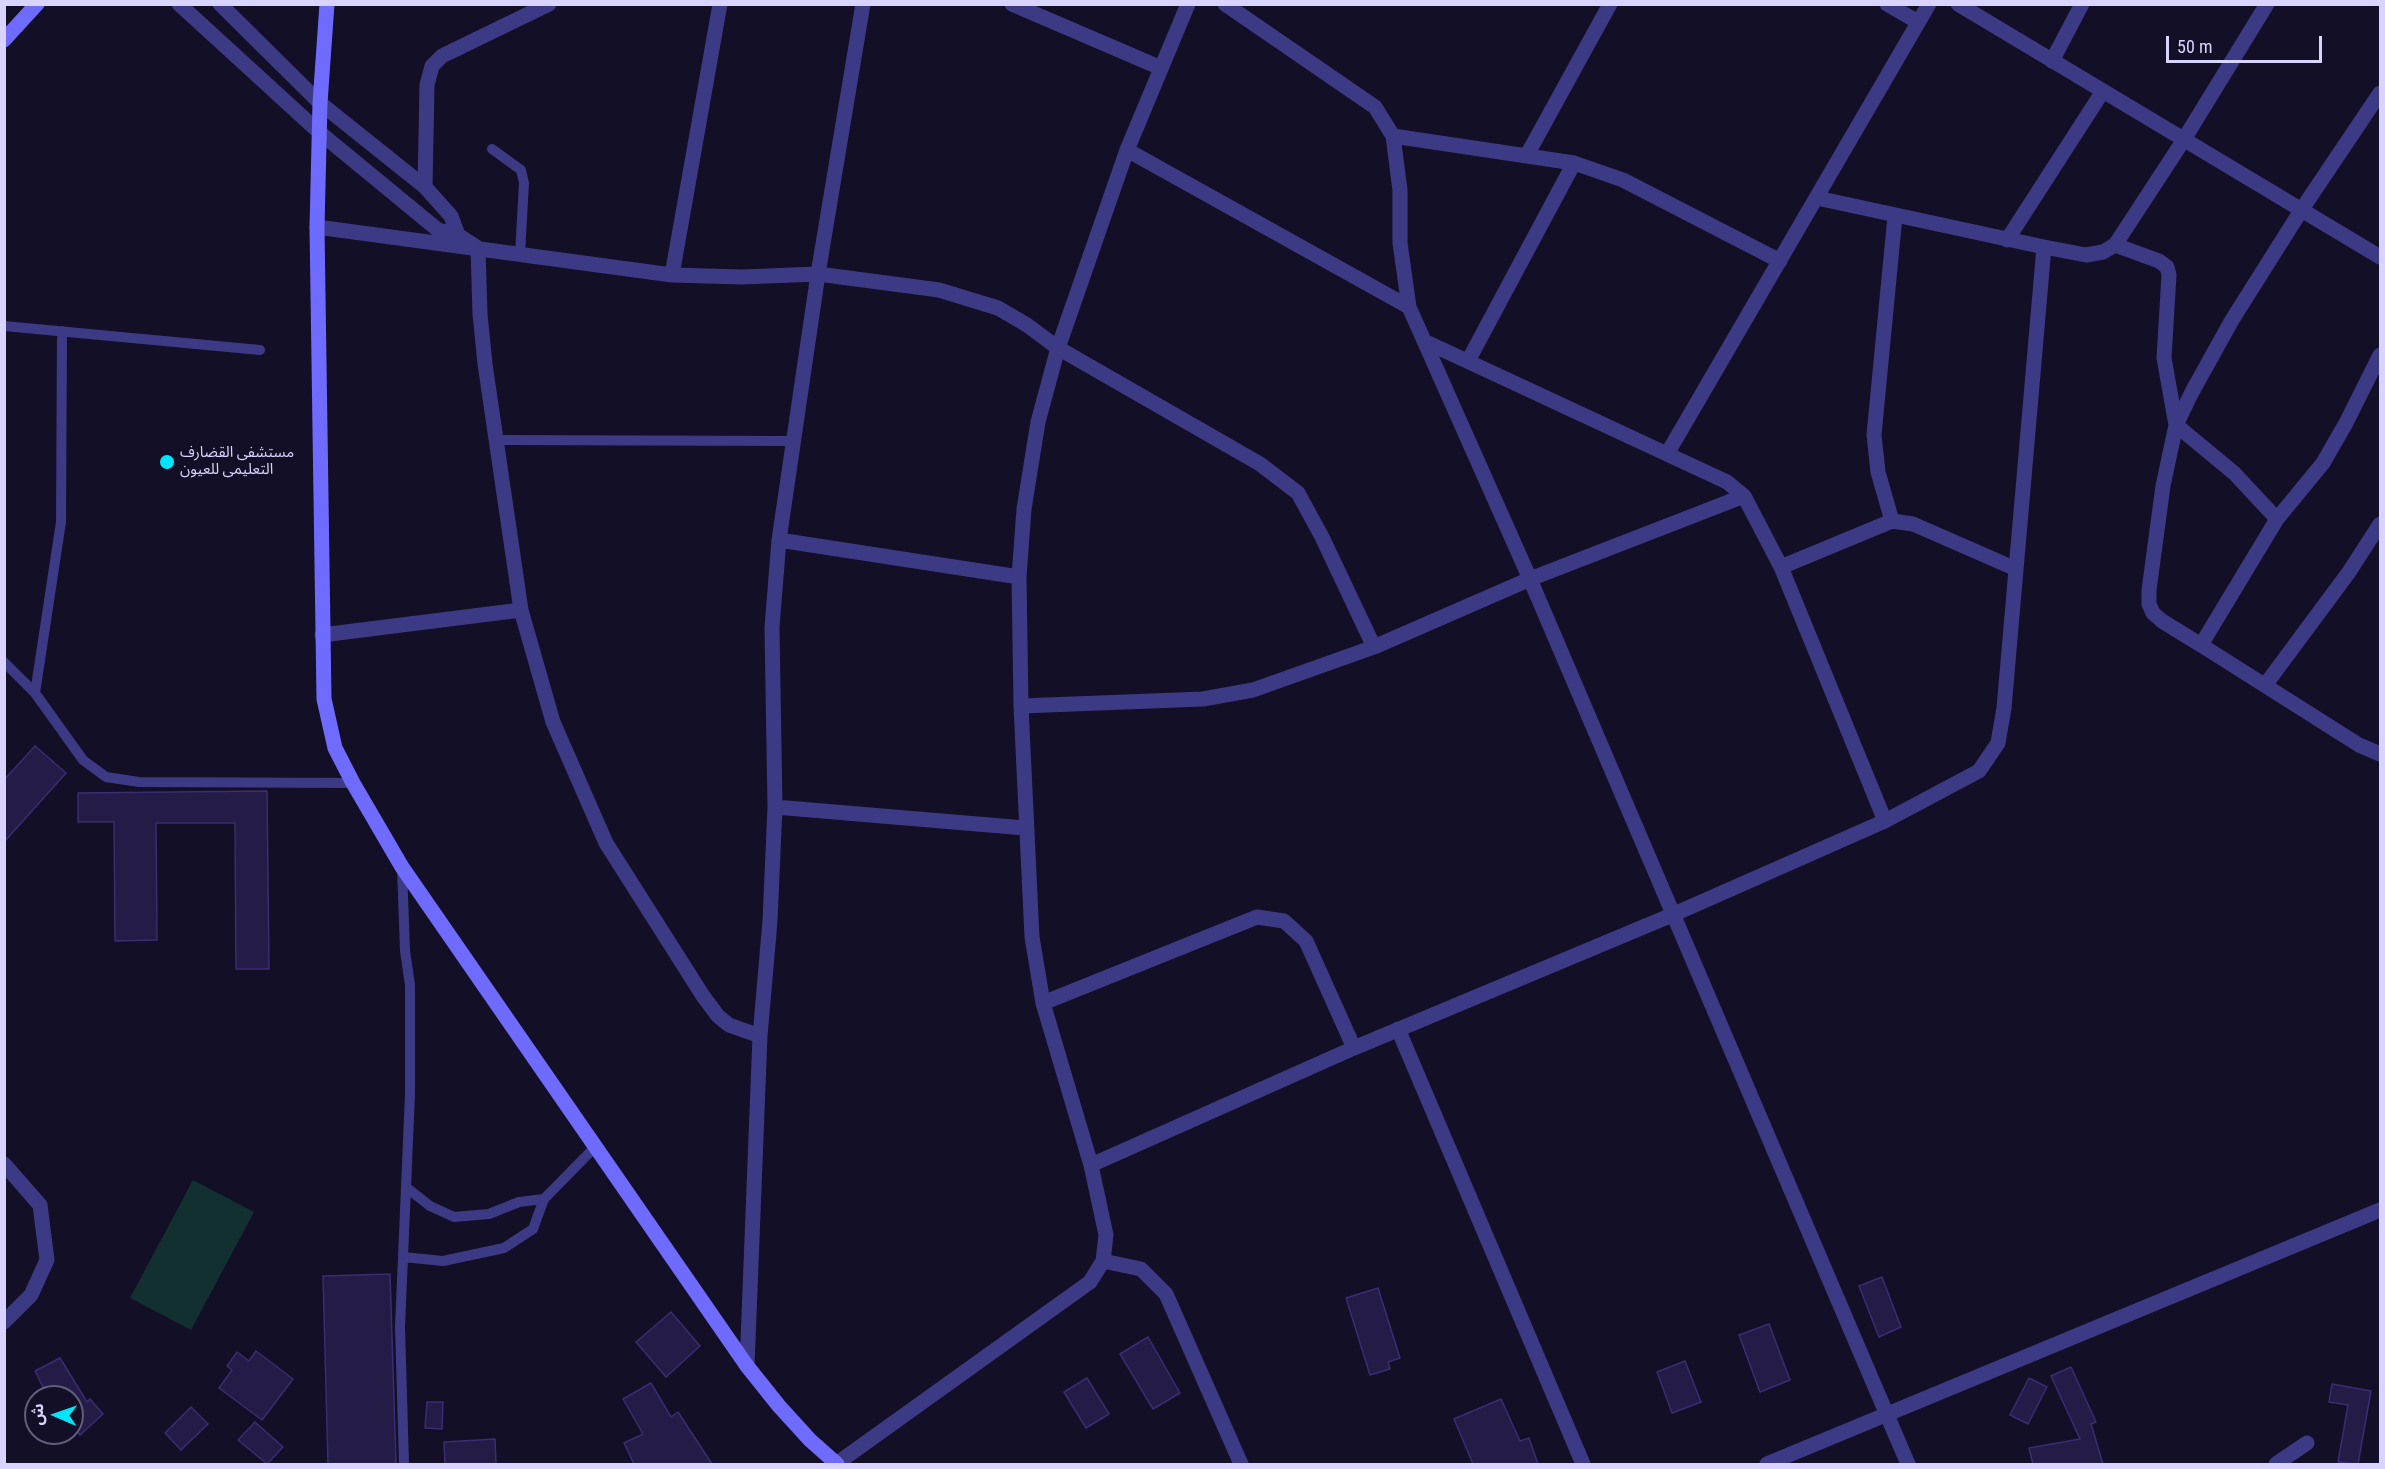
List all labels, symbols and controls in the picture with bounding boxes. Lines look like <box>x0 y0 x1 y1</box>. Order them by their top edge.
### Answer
scale bar <box>2169 24 2325 62</box>
text: 50 m <box>2177 36 2212 57</box>
place label: مستشفى القضارف التعليمى للعيون <box>180 444 294 479</box>
marker: مستشفى القضارف التعليمى للعيون <box>158 453 176 471</box>
north arrow <box>24 1385 84 1445</box>
text: ش <box>28 1403 47 1426</box>

